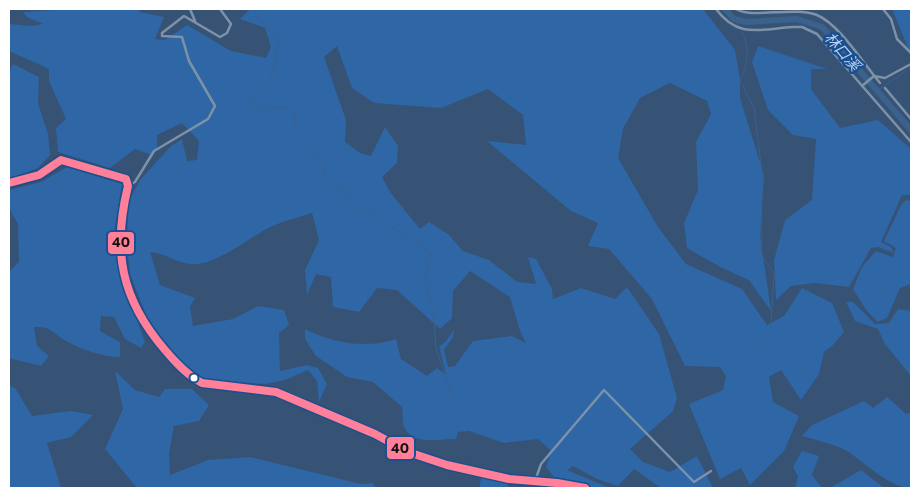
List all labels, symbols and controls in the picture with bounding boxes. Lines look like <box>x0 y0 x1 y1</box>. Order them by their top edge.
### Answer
water label: 林口溪 <box>821 28 866 75</box>
line badge: 40 <box>107 231 135 255</box>
text: 40 <box>112 233 130 250</box>
unlabelled marker <box>189 373 199 383</box>
line badge: 40 <box>386 436 415 460</box>
text: 40 <box>391 439 409 456</box>

